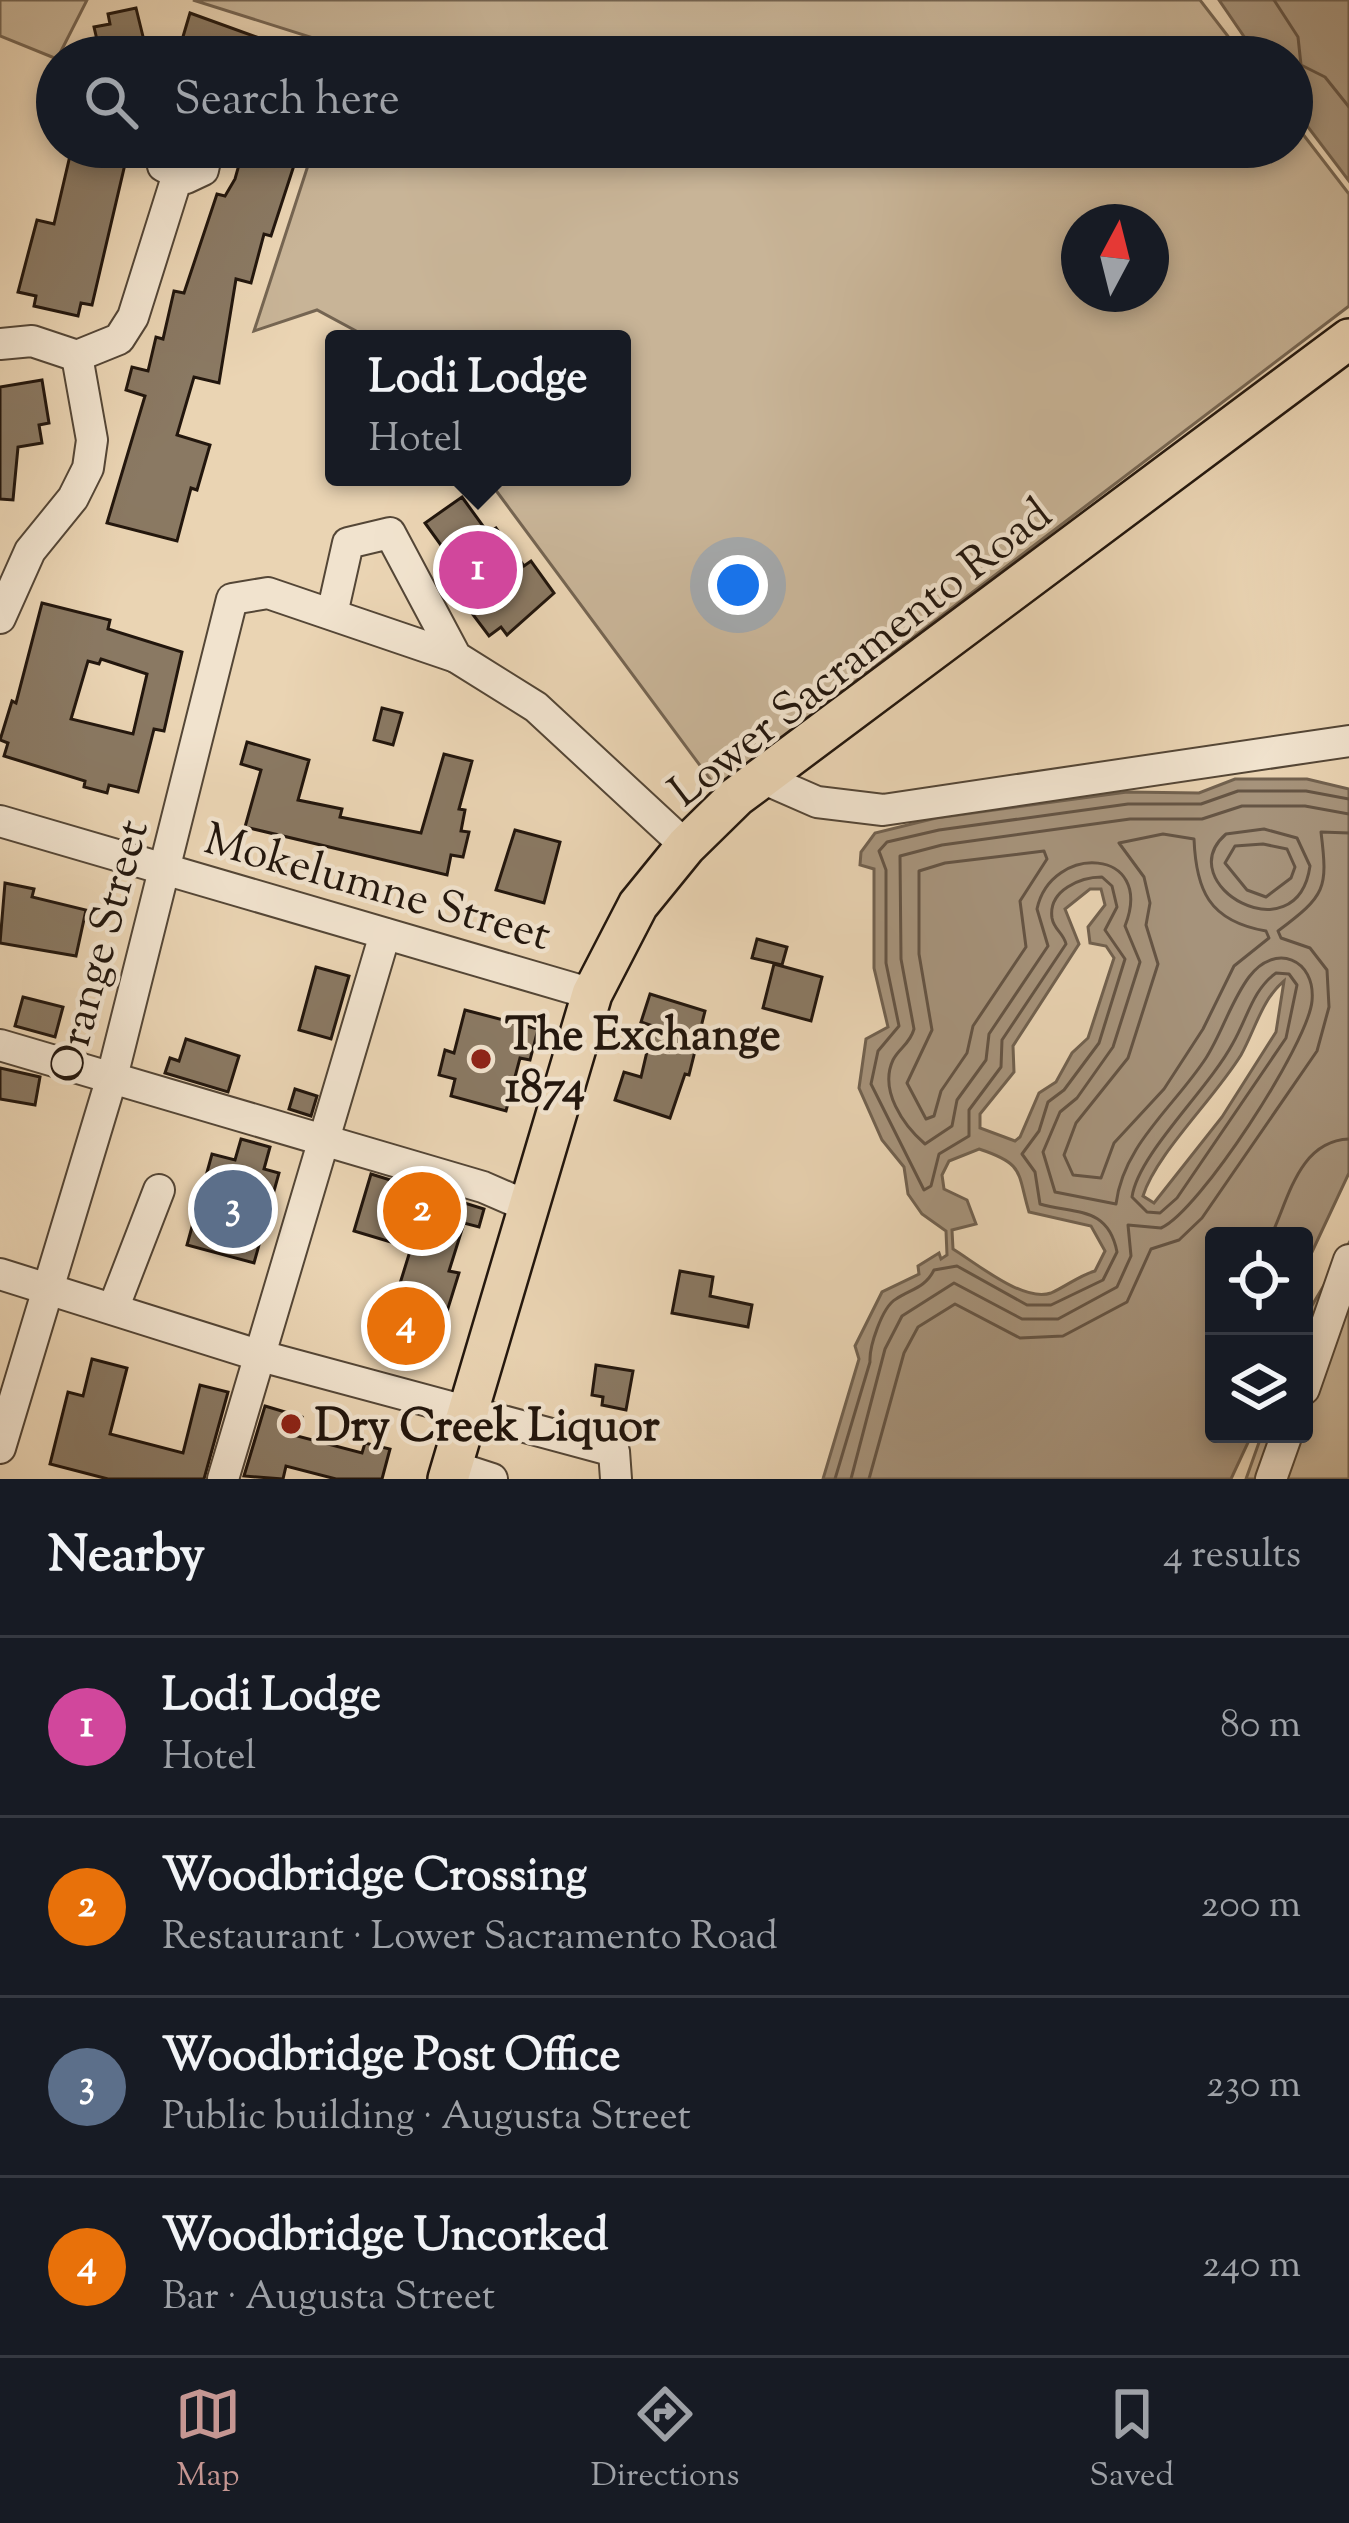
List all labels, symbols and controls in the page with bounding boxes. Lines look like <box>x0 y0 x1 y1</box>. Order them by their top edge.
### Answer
search box <box>36 36 1313 168</box>
icon: search <box>78 69 144 135</box>
text: Search here <box>174 70 400 135</box>
north arrow <box>1061 204 1169 312</box>
popup <box>325 330 631 486</box>
text: Lodi Lodge <box>369 348 587 413</box>
text: Hotel <box>369 413 463 469</box>
street label: Lower Sacramento Road <box>657 485 1067 826</box>
pin: 1 <box>439 525 517 615</box>
your location <box>708 555 768 615</box>
street label: Mokelumne Street <box>196 810 557 971</box>
street label: Orange Street <box>36 813 169 1092</box>
place label: The Exchange 1874 <box>505 1006 781 1123</box>
marker: The Exchange 1874 <box>468 1046 494 1072</box>
pin: 3 <box>194 1164 272 1254</box>
pin: 2 <box>383 1166 461 1256</box>
map controls <box>1205 1227 1313 1443</box>
button: locate <box>1205 1227 1313 1335</box>
pin: 4 <box>367 1281 445 1371</box>
button: layers <box>1205 1335 1313 1443</box>
place label: Dry Creek Liquor <box>315 1397 660 1462</box>
marker: Dry Creek Liquor <box>278 1411 304 1437</box>
text: Nearby <box>48 1521 205 1594</box>
text: 4 results <box>1163 1529 1301 1585</box>
text: Lodi Lodge <box>162 1666 381 1731</box>
text: 1 <box>80 1699 94 1755</box>
text: 80 m <box>1220 1699 1301 1755</box>
text: Hotel <box>162 1731 256 1787</box>
text: Woodbridge Crossing <box>162 1846 587 1911</box>
text: 2 <box>78 1879 96 1935</box>
text: 200 m <box>1201 1879 1301 1935</box>
text: Restaurant · Lower Sacramento Road <box>162 1911 778 1967</box>
text: Woodbridge Post Office <box>162 2026 620 2091</box>
text: 3 <box>79 2059 95 2115</box>
text: 230 m <box>1206 2059 1301 2115</box>
text: Public building · Augusta Street <box>162 2091 691 2147</box>
text: Woodbridge Uncorked <box>162 2206 608 2271</box>
text: 4 <box>77 2239 97 2295</box>
text: 240 m <box>1202 2239 1301 2295</box>
text: Bar · Augusta Street <box>162 2271 495 2327</box>
tab: Map <box>175 2381 241 2501</box>
tab: Directions <box>591 2381 740 2501</box>
tab: Saved <box>1089 2381 1174 2501</box>

